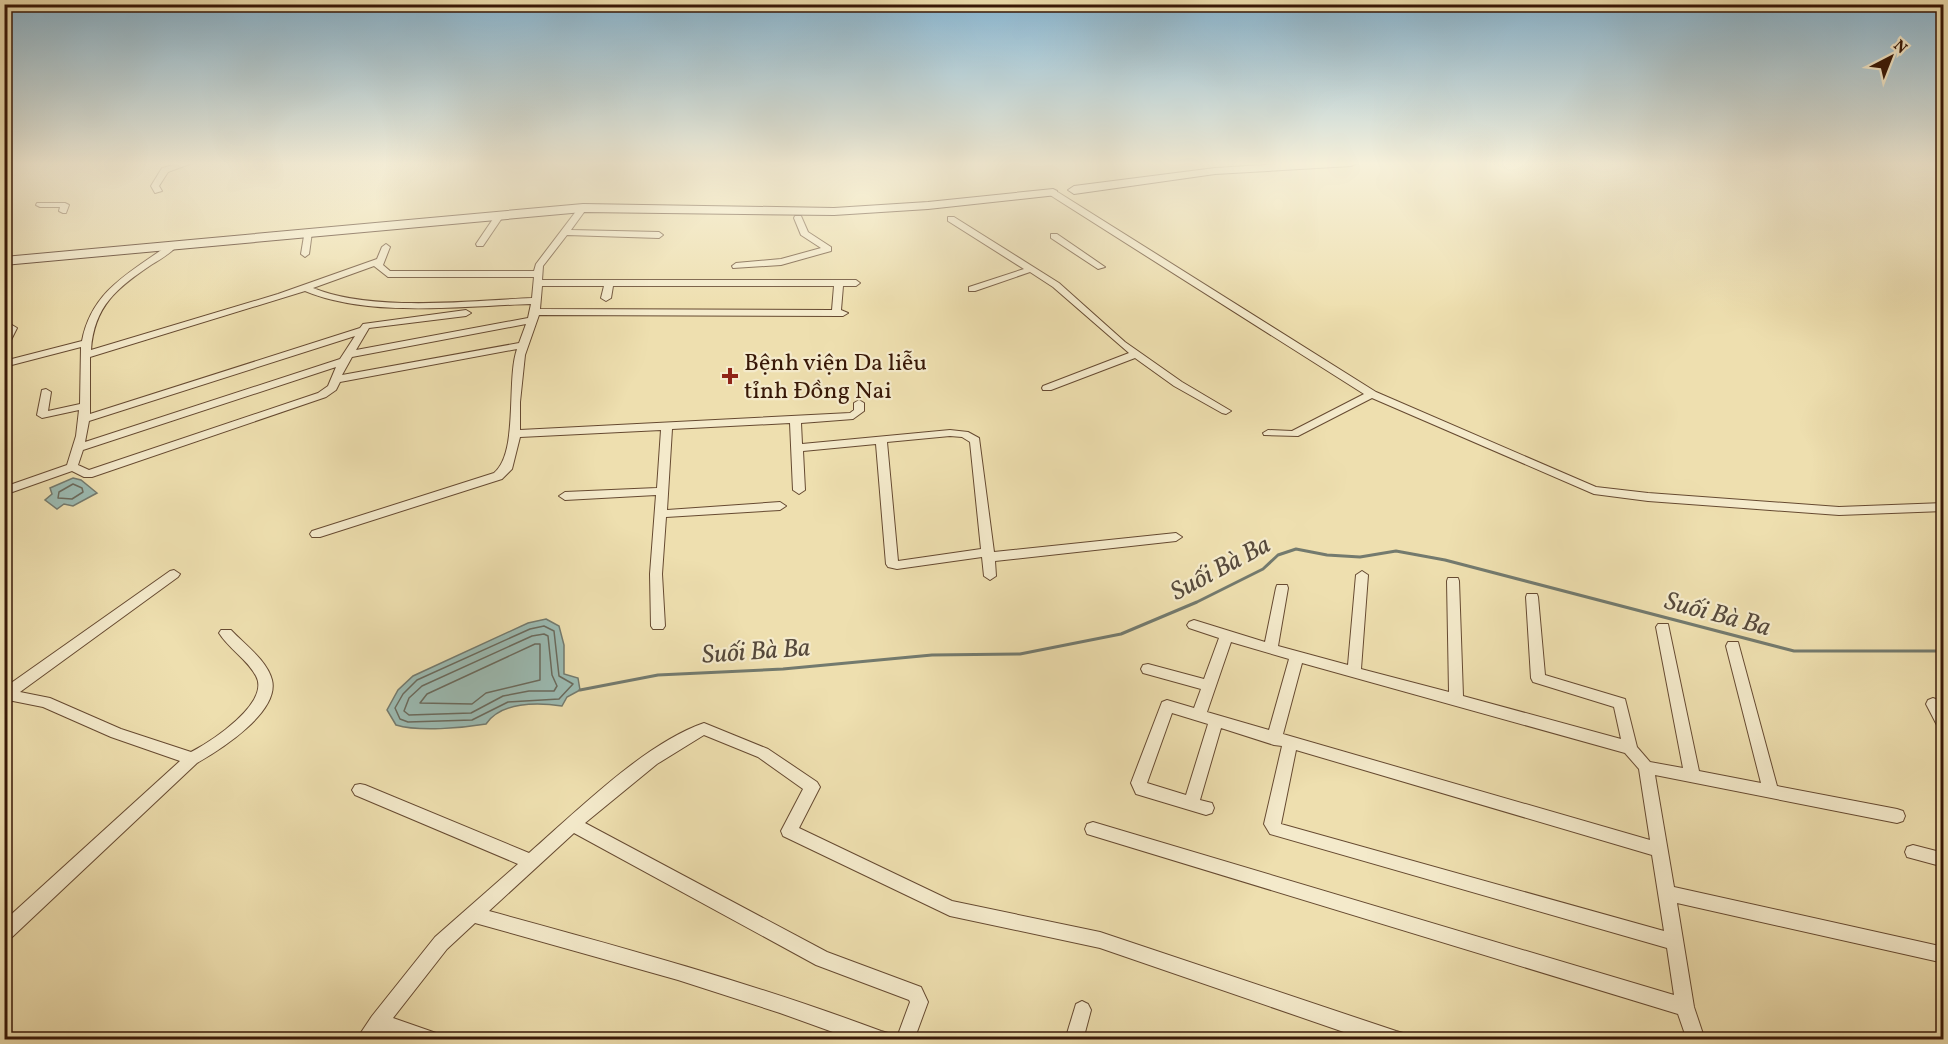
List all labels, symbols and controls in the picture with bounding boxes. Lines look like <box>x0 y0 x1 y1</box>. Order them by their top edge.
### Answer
north arrow <box>1861 27 1921 87</box>
text: N <box>1888 35 1912 60</box>
place label: Bệnh viện Da liễu tỉnh Đồng Nai <box>744 347 927 409</box>
marker: Bệnh viện Da liễu tỉnh Đồng Nai <box>721 367 739 385</box>
water label: Suối Bà Ba <box>1165 527 1277 610</box>
water label: Suối Bà Ba <box>1660 583 1775 646</box>
water label: Suối Bà Ba <box>701 630 812 674</box>

